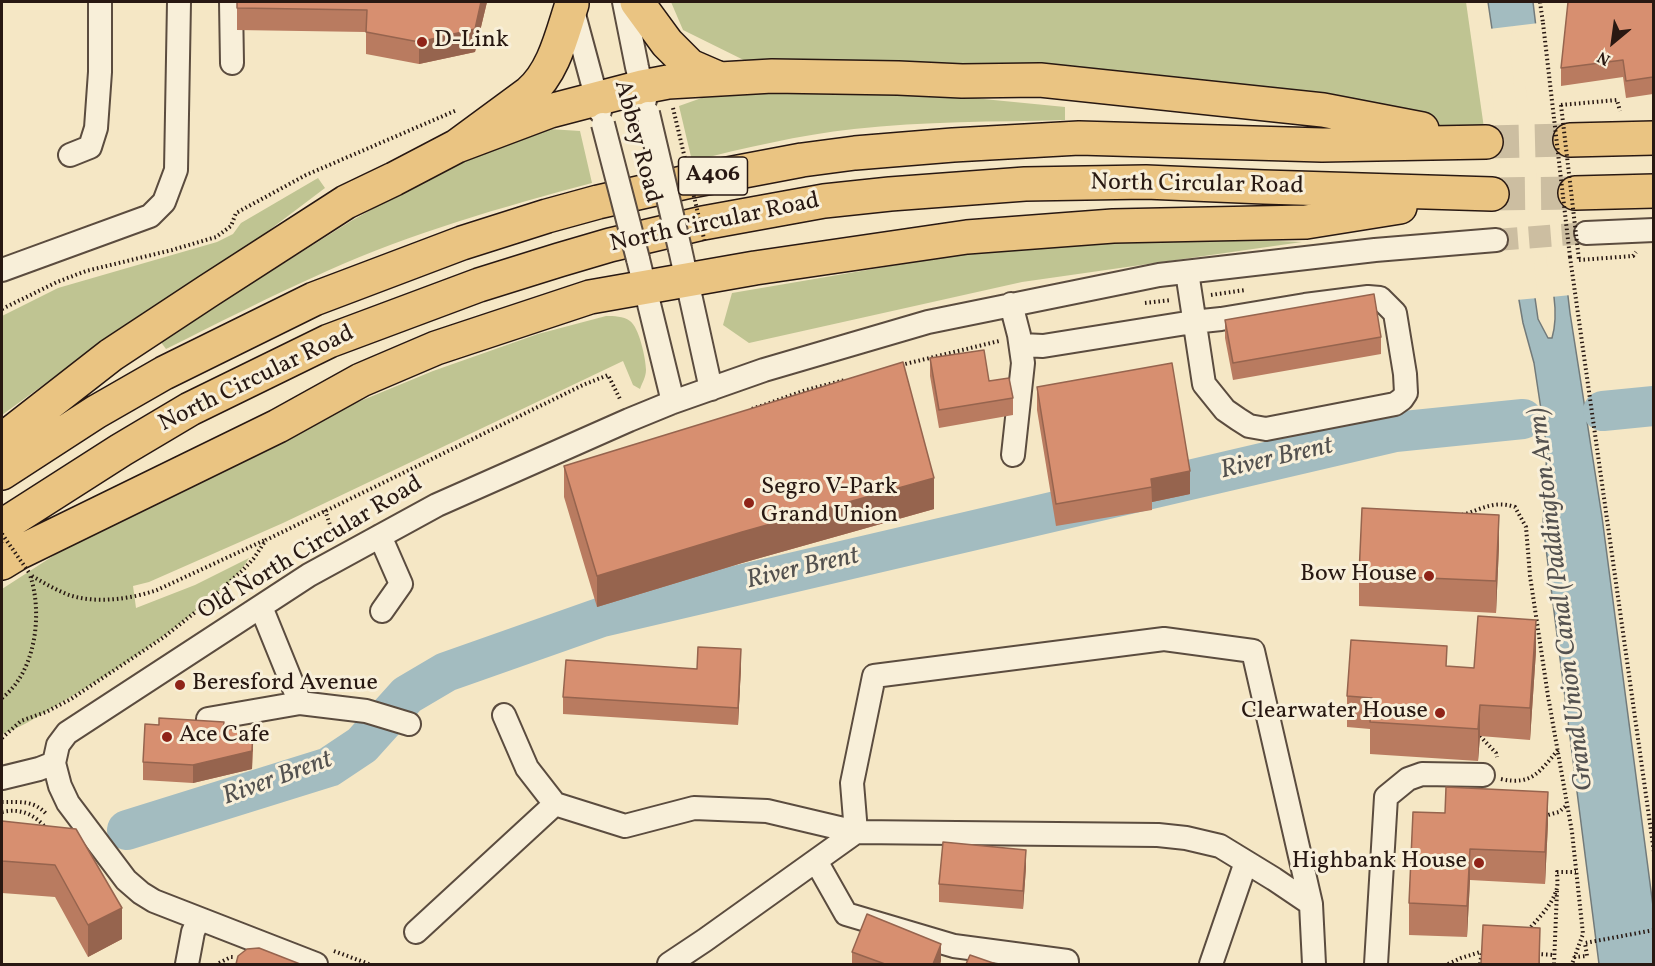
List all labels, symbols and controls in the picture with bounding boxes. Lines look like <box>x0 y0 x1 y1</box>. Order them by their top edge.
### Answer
north arrow <box>1583 12 1643 72</box>
place label: D-Link <box>434 28 509 56</box>
marker: D-Link <box>415 35 429 49</box>
text: N <box>1594 45 1615 70</box>
street label: Abbey Road <box>606 77 666 207</box>
road number: A406 <box>678 157 748 195</box>
street label: North Circular Road <box>1090 170 1304 202</box>
street label: North Circular Road <box>608 188 822 260</box>
street label: North Circular Road <box>155 320 359 440</box>
water label: Grand Union Canal (Paddington Arm) <box>1524 405 1602 793</box>
water label: River Brent <box>1218 432 1336 488</box>
street label: Old North Circular Road <box>194 471 428 627</box>
place label: Segro V-Park Grand Union <box>761 475 898 531</box>
marker: Segro V-Park Grand Union <box>742 496 756 510</box>
water label: River Brent <box>744 542 862 598</box>
place label: Bow House <box>1300 562 1417 590</box>
marker: Bow House <box>1422 569 1436 583</box>
place label: Beresford Avenue <box>192 671 378 699</box>
marker: Beresford Avenue <box>173 678 187 692</box>
place label: Clearwater House <box>1241 699 1428 727</box>
marker: Clearwater House <box>1433 706 1447 720</box>
place label: Ace Cafe <box>179 723 270 751</box>
marker: Ace Cafe <box>160 730 174 744</box>
water label: River Brent <box>219 746 337 814</box>
place label: Highbank House <box>1292 849 1467 877</box>
marker: Highbank House <box>1472 856 1486 870</box>

